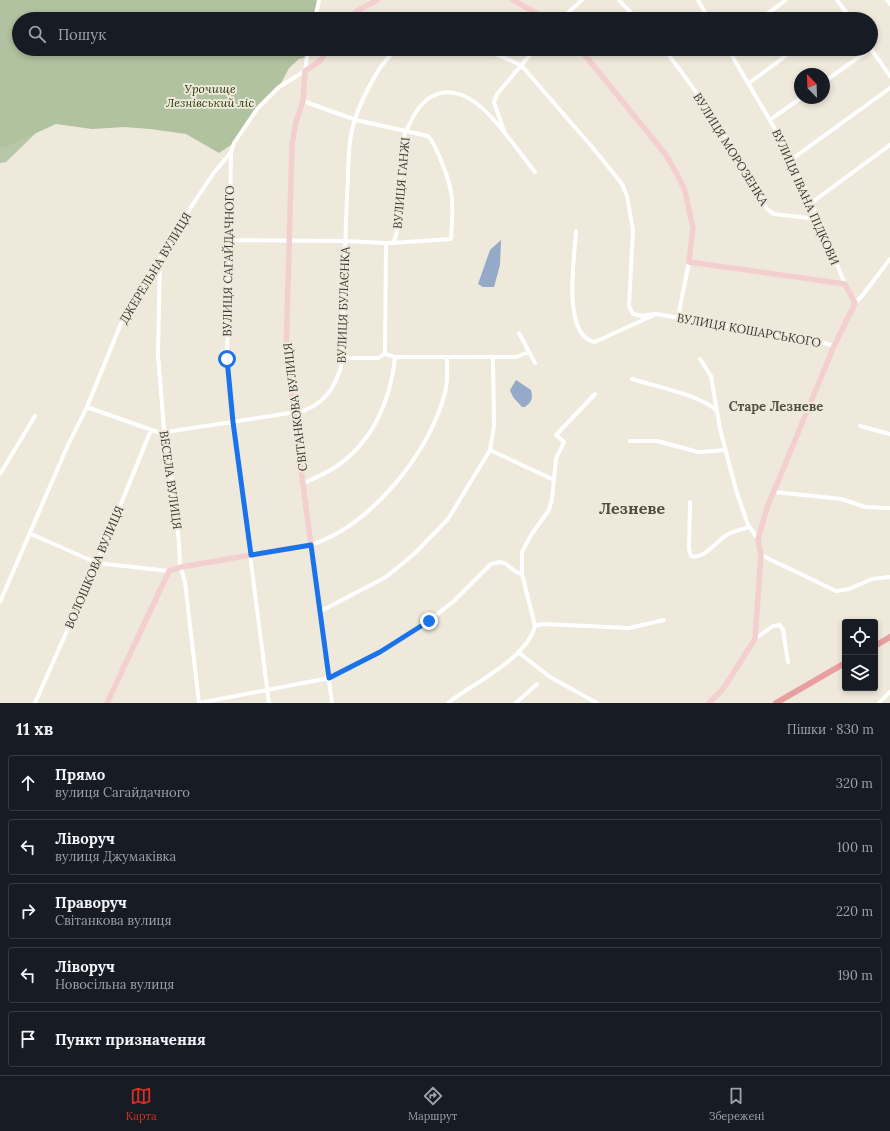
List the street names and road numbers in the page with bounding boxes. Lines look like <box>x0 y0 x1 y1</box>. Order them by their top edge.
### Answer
street label: ВУЛИЦЯ МОРОЗЕНКА <box>690 90 772 209</box>
street label: ВУЛИЦЯ ІВАНА ПІДКОВИ <box>769 127 843 267</box>
street label: ВУЛИЦЯ ГАНЖІ <box>390 137 412 229</box>
street label: ВУЛИЦЯ САГАЙДАЧНОГО <box>219 185 237 337</box>
street label: ДЖЕРЕЛЬНА ВУЛИЦЯ <box>116 209 194 327</box>
street label: ВУЛИЦЯ БУЛАЄНКА <box>333 246 353 364</box>
street label: ВУЛИЦЯ КОШАРСЬКОГО <box>676 310 822 350</box>
street label: СВІТАНКОВА ВУЛИЦЯ <box>280 342 310 472</box>
street label: ВЕСЕЛА ВУЛИЦЯ <box>157 430 185 530</box>
street label: ВОЛОШКОВА ВУЛИЦЯ <box>61 503 127 631</box>

